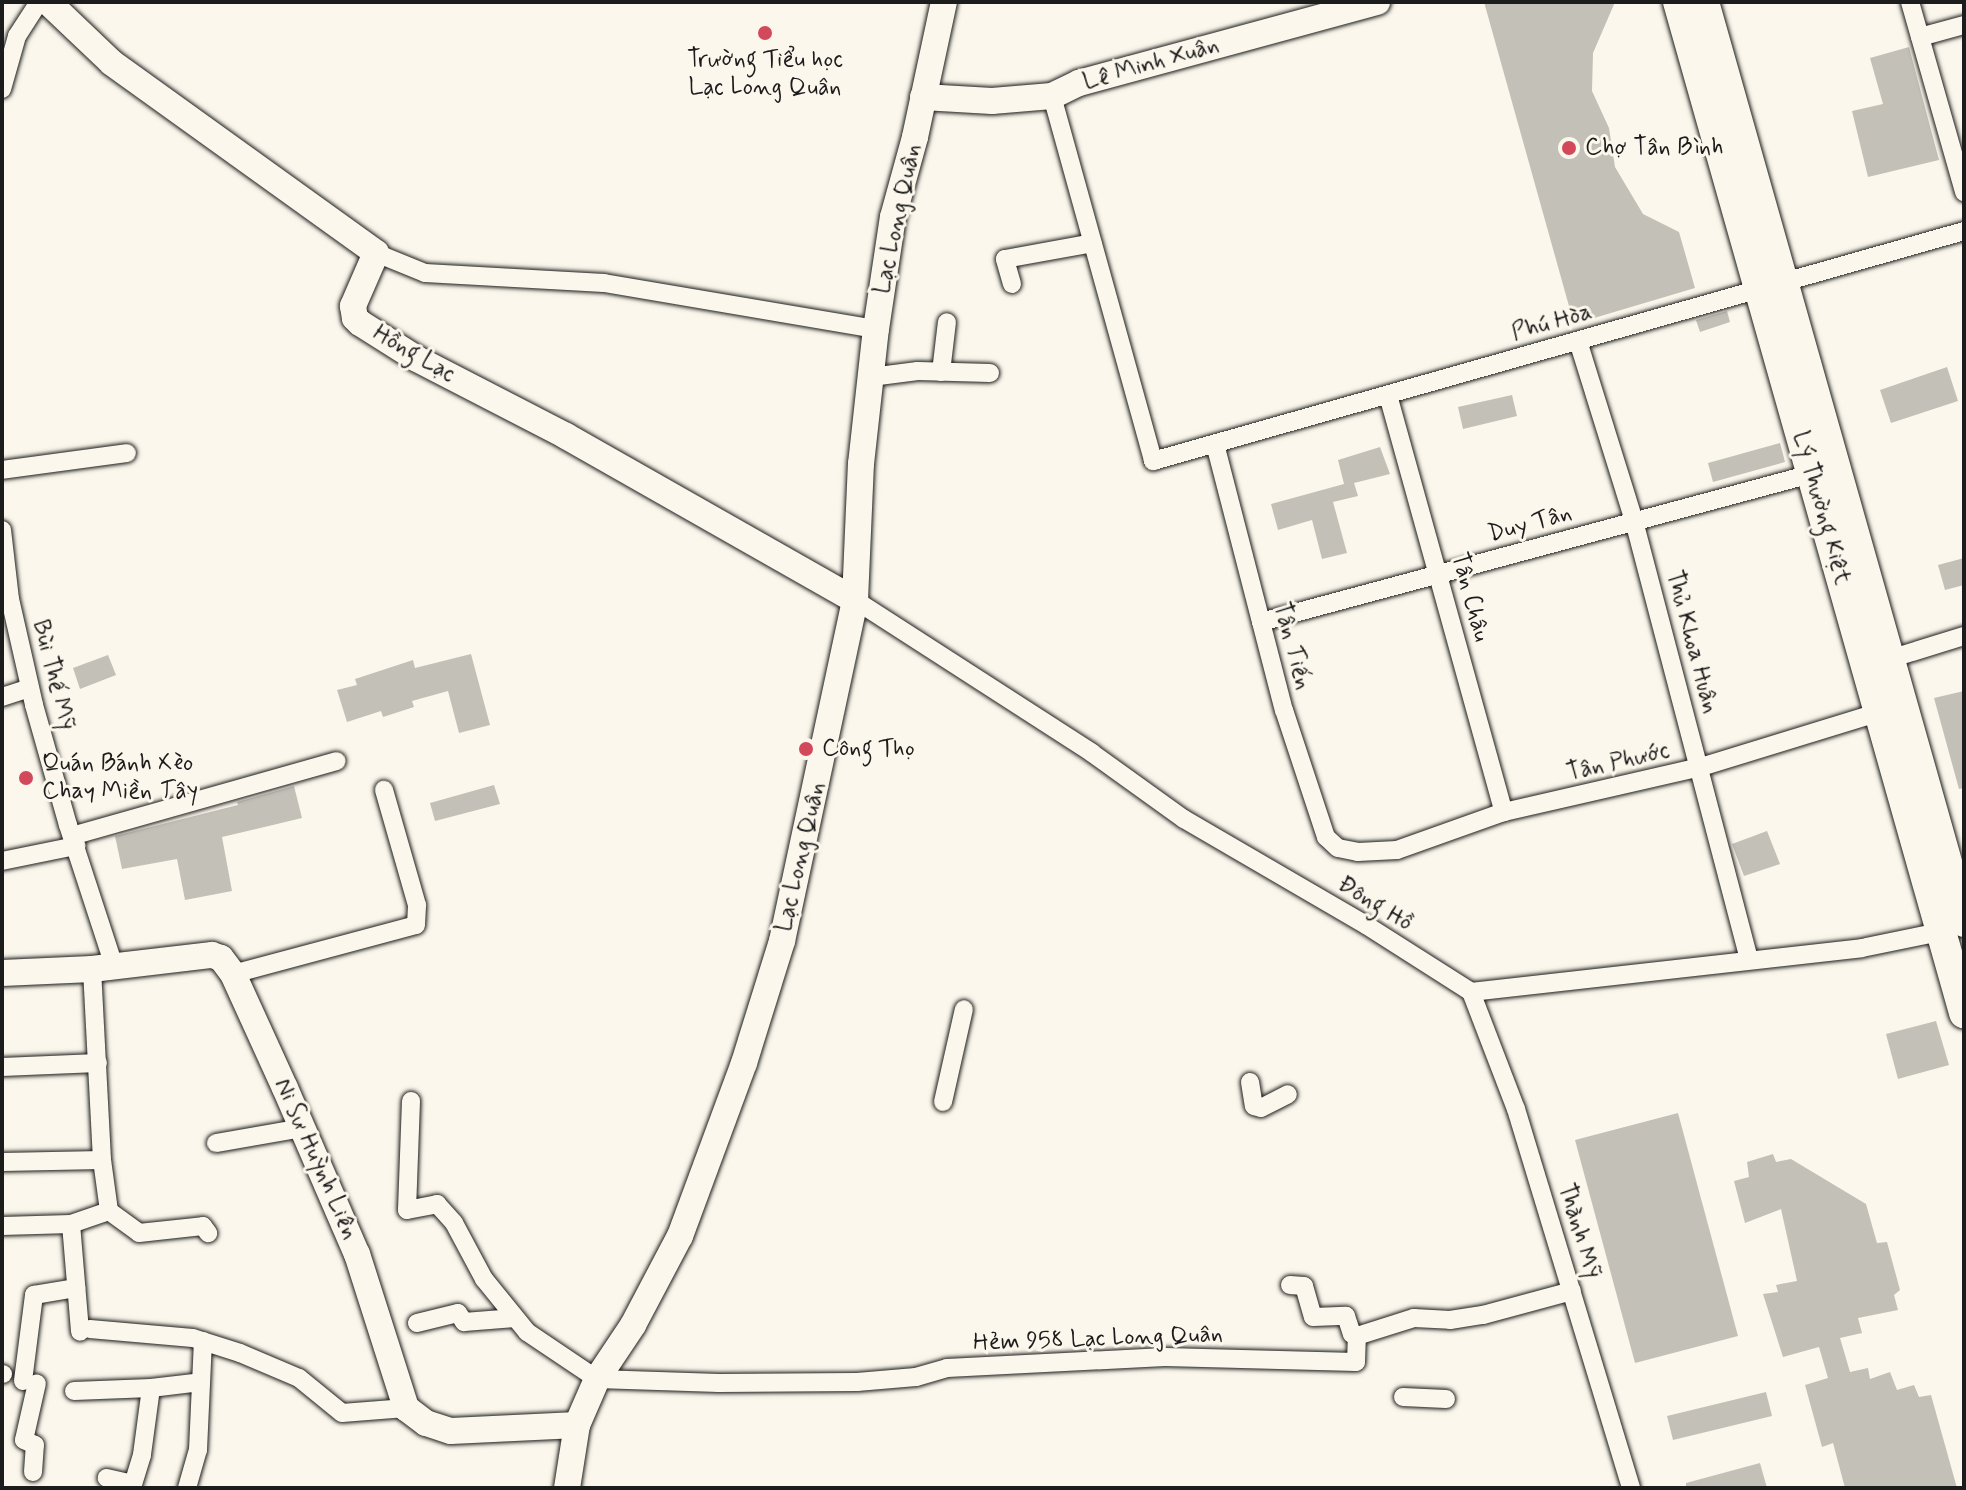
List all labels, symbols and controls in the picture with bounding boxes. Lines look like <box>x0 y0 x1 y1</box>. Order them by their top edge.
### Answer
marker: Trường Tiểu học Lạc Long Quân <box>756 24 774 42</box>
street label: Lê Minh Xuân <box>1080 31 1222 97</box>
place label: Trường Tiểu học Lạc Long Quân <box>688 46 842 102</box>
place label: Chợ Tân Bình <box>1585 134 1724 162</box>
marker: Chợ Tân Bình <box>1560 139 1578 157</box>
street label: Lạc Long Quân <box>868 142 928 296</box>
street label: Phú Hòa <box>1508 298 1596 348</box>
street label: Hồng Lạc <box>367 319 461 389</box>
street label: Lý Thường Kiệt <box>1785 427 1857 589</box>
street label: Duy Tân <box>1486 499 1574 549</box>
street label: Tân Châu <box>1444 547 1496 647</box>
street label: Thủ Khoa Huân <box>1659 566 1725 718</box>
street label: Tân Tiến <box>1267 602 1317 690</box>
street label: Bùi Thế Mỹ <box>25 617 81 733</box>
place label: Công Thọ <box>822 735 913 763</box>
street label: Tân Phước <box>1563 736 1673 788</box>
marker: Công Thọ <box>797 740 815 758</box>
place label: Quán Bánh Xèo Chay Miền Tây <box>42 750 195 806</box>
marker: Quán Bánh Xèo Chay Miền Tây <box>17 769 35 787</box>
street label: Lạc Long Quân <box>770 780 832 934</box>
street label: Đông Hồ <box>1332 870 1418 938</box>
street label: Ni Sư Huỳnh Liên <box>267 1073 365 1245</box>
street label: Thành Mỹ <box>1551 1179 1607 1283</box>
street label: Hẻm 958 Lạc Long Quân <box>974 1320 1222 1358</box>

